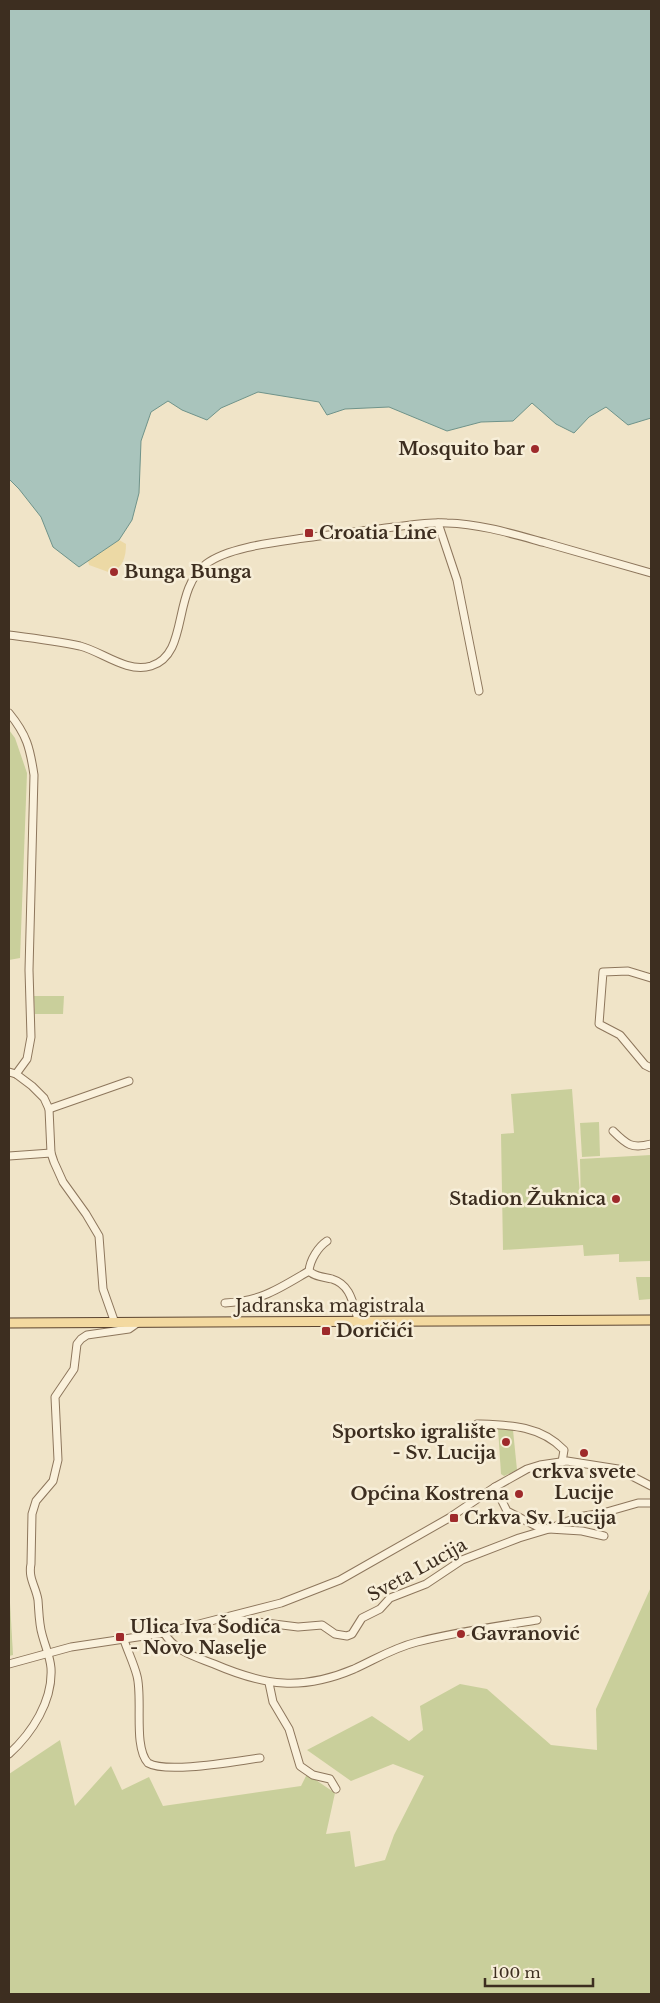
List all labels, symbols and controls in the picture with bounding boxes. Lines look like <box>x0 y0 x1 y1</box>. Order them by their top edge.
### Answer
place label: Mosquito bar <box>398 438 525 460</box>
marker: Mosquito bar <box>529 443 541 455</box>
place label: Croatia Line <box>319 522 437 544</box>
marker: Croatia Line <box>303 527 315 539</box>
place label: Bunga Bunga <box>124 561 252 583</box>
marker: Bunga Bunga <box>108 566 120 578</box>
place label: Stadion Žuknica <box>449 1187 607 1210</box>
marker: Stadion Žuknica <box>610 1193 622 1205</box>
street label: Jadranska magistrala <box>233 1295 425 1317</box>
place label: Doričići <box>336 1320 414 1342</box>
marker: Doričići <box>320 1325 332 1337</box>
place label: Sportsko igralište - Sv. Lucija <box>332 1421 497 1464</box>
marker: Sportsko igralište - Sv. Lucija <box>500 1436 512 1448</box>
marker: crkva svete Lucije <box>578 1447 590 1459</box>
place label: crkva svete Lucije <box>532 1461 636 1504</box>
place label: Općina Kostrena <box>350 1483 510 1505</box>
marker: Općina Kostrena <box>513 1488 525 1500</box>
place label: Crkva Sv. Lucija <box>464 1507 617 1529</box>
marker: Crkva Sv. Lucija <box>448 1512 460 1524</box>
street label: Sveta Lucija <box>363 1534 471 1606</box>
place label: Ulica Iva Šodića - Novo Naselje <box>130 1615 281 1659</box>
place label: Gavranović <box>471 1623 580 1645</box>
marker: Gavranović <box>455 1628 467 1640</box>
marker: Ulica Iva Šodića - Novo Naselje <box>114 1631 126 1643</box>
scale bar <box>485 1956 592 1988</box>
text: 100 m <box>492 1963 541 1982</box>

